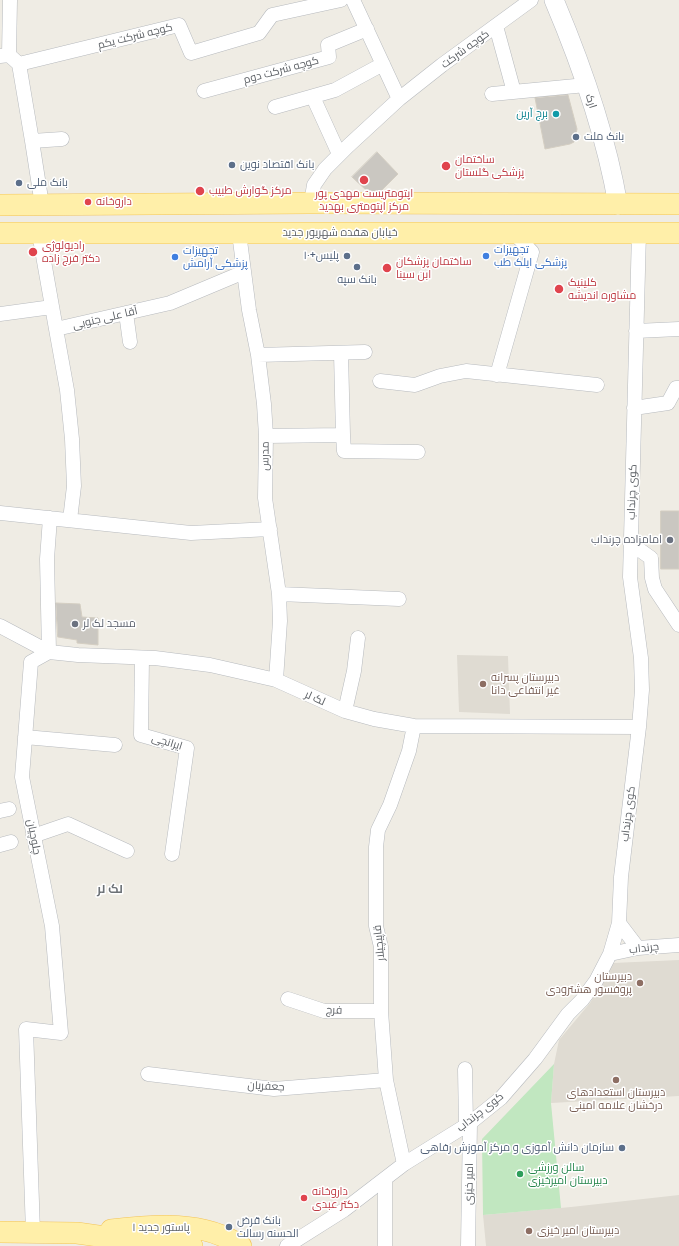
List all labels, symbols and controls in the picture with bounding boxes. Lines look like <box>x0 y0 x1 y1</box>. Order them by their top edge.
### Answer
street label: کوچه شرکت یکم <box>96 20 174 52</box>
street label: کوچه شرکت <box>438 27 492 71</box>
street label: کوچه شرکت دوم <box>242 54 320 86</box>
street label: ارک <box>582 92 600 110</box>
place label: برج آرین <box>516 107 548 121</box>
marker: برج آرین <box>551 109 561 119</box>
place label: بانک ملت <box>584 130 624 144</box>
marker: بانک ملت <box>571 132 581 142</box>
place label: ساختمان پزشکی گلستان <box>455 153 524 179</box>
place label: بانک اقتصاد نوین <box>240 158 314 172</box>
marker: بانک اقتصاد نوین <box>227 160 237 170</box>
marker: ساختمان پزشکی گلستان <box>440 160 452 172</box>
marker: اپتومتریست مهدی پور مرکز اپتومتری بهدید <box>358 174 370 186</box>
place label: بانک ملی <box>27 176 68 190</box>
marker: بانک ملی <box>14 178 24 188</box>
place label: مرکز گوارش طبیب <box>209 184 292 198</box>
marker: مرکز گوارش طبیب <box>194 185 206 197</box>
place label: اپتومتریست مهدی پور مرکز اپتومتری بهدید <box>315 187 413 213</box>
place label: داروخانه <box>96 195 132 209</box>
marker: داروخانه <box>83 197 93 207</box>
street label: خیابان هفده شهریور جدید <box>282 226 398 240</box>
place label: رادیولوژی دکتر فرج زاده <box>42 239 100 265</box>
place label: تجهیزات پزشکی ایلک طب <box>494 243 567 269</box>
place label: تجهیزات پزشکی آرامش <box>183 244 248 270</box>
marker: رادیولوژی دکتر فرج زاده <box>27 246 39 258</box>
place label: پلیس+۱۰ <box>304 249 339 263</box>
marker: پلیس+۱۰ <box>342 251 352 261</box>
marker: تجهیزات پزشکی ایلک طب <box>481 251 491 261</box>
marker: تجهیزات پزشکی آرامش <box>170 252 180 262</box>
place label: ساختمان پزشکان ابن سینا <box>396 255 472 281</box>
marker: بانک سپه <box>352 262 362 272</box>
marker: ساختمان پزشکان ابن سینا <box>381 262 393 274</box>
place label: بانک سپه <box>337 273 377 287</box>
place label: کلینیک مشاوره اندیشه <box>568 276 636 302</box>
marker: کلینیک مشاوره اندیشه <box>553 283 565 295</box>
street label: آقا علی جنوبی <box>71 304 139 332</box>
street label: مدرس <box>258 441 272 471</box>
street label: کوی چرنداب <box>624 464 640 520</box>
place label: امامزاده چرنداب <box>591 533 662 547</box>
marker: امامزاده چرنداب <box>665 535 675 545</box>
place label: مسجد لک لر <box>83 617 136 631</box>
marker: مسجد لک لر <box>70 619 80 629</box>
place label: دبیرستان پسرانه غیر انتفاعی دانا <box>491 671 560 697</box>
marker: دبیرستان پسرانه غیر انتفاعی دانا <box>478 679 488 689</box>
street label: لک لر <box>303 688 327 708</box>
street label: ایرانچی <box>150 731 184 753</box>
street label: کوی چرنداب <box>618 786 638 842</box>
street label: چلوچیان <box>24 818 44 856</box>
district label: لک لر <box>97 882 123 896</box>
street label: قاپیچیلار <box>371 924 387 962</box>
street label: چرنداب <box>628 940 660 956</box>
place label: دبیرستان پروفسور هشترودی <box>546 970 632 996</box>
marker: دبیرستان پروفسور هشترودی <box>635 978 645 988</box>
street label: فرج <box>326 1003 342 1017</box>
marker: دبیرستان استعدادهای درخشان علامه امینی <box>611 1075 621 1085</box>
street label: جعفریان <box>247 1078 285 1094</box>
place label: دبیرستان استعدادهای درخشان علامه امینی <box>567 1086 665 1112</box>
street label: کوی چرنداب <box>454 1090 506 1134</box>
place label: سازمان دانش آموزی و مرکز آموزش رفاهی <box>420 1141 614 1155</box>
marker: سازمان دانش آموزی و مرکز آموزش رفاهی <box>617 1143 627 1153</box>
place label: سالن ورزشی دبیرستان امیرخیزی <box>528 1161 607 1187</box>
street label: امیر خیزی <box>462 1163 476 1205</box>
marker: سالن ورزشی دبیرستان امیرخیزی <box>515 1169 525 1179</box>
place label: داروخانه دکتر عبدی <box>312 1185 359 1211</box>
marker: داروخانه دکتر عبدی <box>299 1193 309 1203</box>
place label: بانک قرض الحسنه رسالت <box>237 1214 299 1240</box>
street label: پاستور جدید ۱ <box>132 1221 190 1235</box>
marker: بانک قرض الحسنه رسالت <box>224 1222 234 1232</box>
place label: دبیرستان امیر خیزی <box>537 1224 619 1238</box>
marker: دبیرستان امیر خیزی <box>524 1226 534 1236</box>

